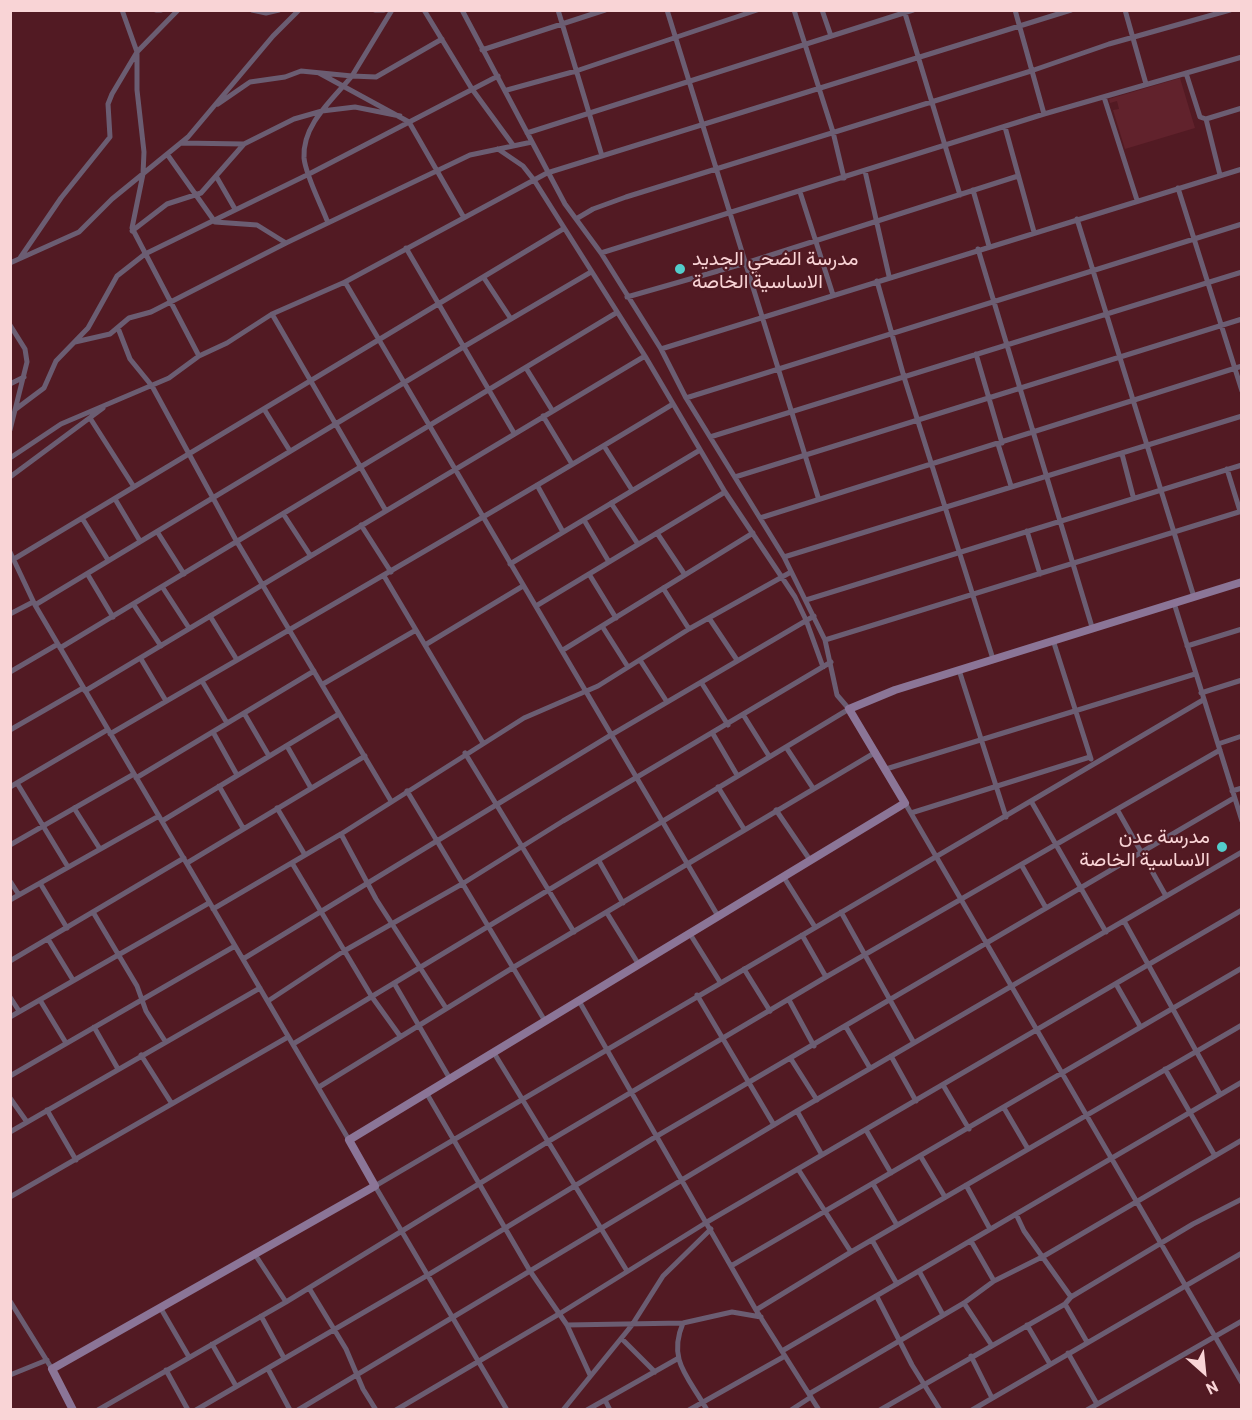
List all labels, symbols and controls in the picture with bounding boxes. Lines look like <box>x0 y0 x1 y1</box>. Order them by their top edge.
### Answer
place label: مدرسة الضحي الجديد الاساسية الخاصة <box>692 246 858 293</box>
marker: مدرسة الضحي الجديد الاساسية الخاصة <box>673 262 687 276</box>
place label: مدرسة عدن الاساسية الخاصة <box>1079 824 1210 871</box>
marker: مدرسة عدن الاساسية الخاصة <box>1215 840 1229 854</box>
north arrow <box>1174 1342 1234 1402</box>
text: N <box>1203 1378 1221 1399</box>

